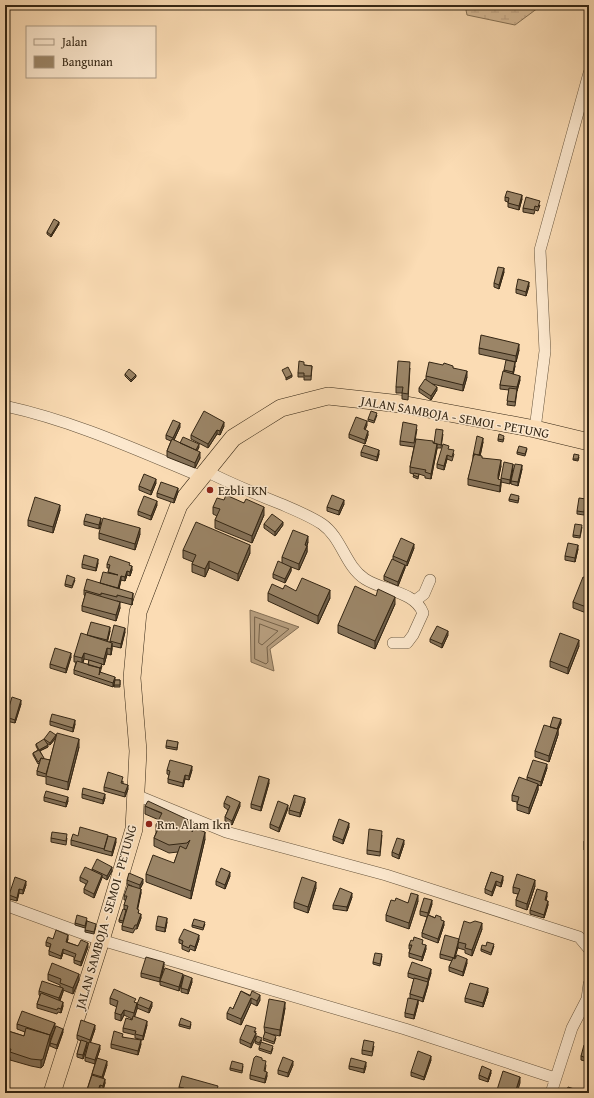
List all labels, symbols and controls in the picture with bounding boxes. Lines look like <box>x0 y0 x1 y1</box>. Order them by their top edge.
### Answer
legend <box>26 26 156 78</box>
text: Jalan <box>60 33 87 50</box>
text: Bangunan <box>62 53 113 70</box>
street label: JALAN SAMBOJA - SEMOI - PETUNG <box>357 391 551 443</box>
place label: Ezbli IKN <box>218 481 268 500</box>
marker: Ezbli IKN <box>205 485 215 495</box>
place label: Rm. Alam Ikn <box>157 815 231 834</box>
marker: Rm. Alam Ikn <box>144 819 154 829</box>
street label: JALAN SAMBOJA - SEMOI - PETUNG <box>70 822 142 1013</box>

